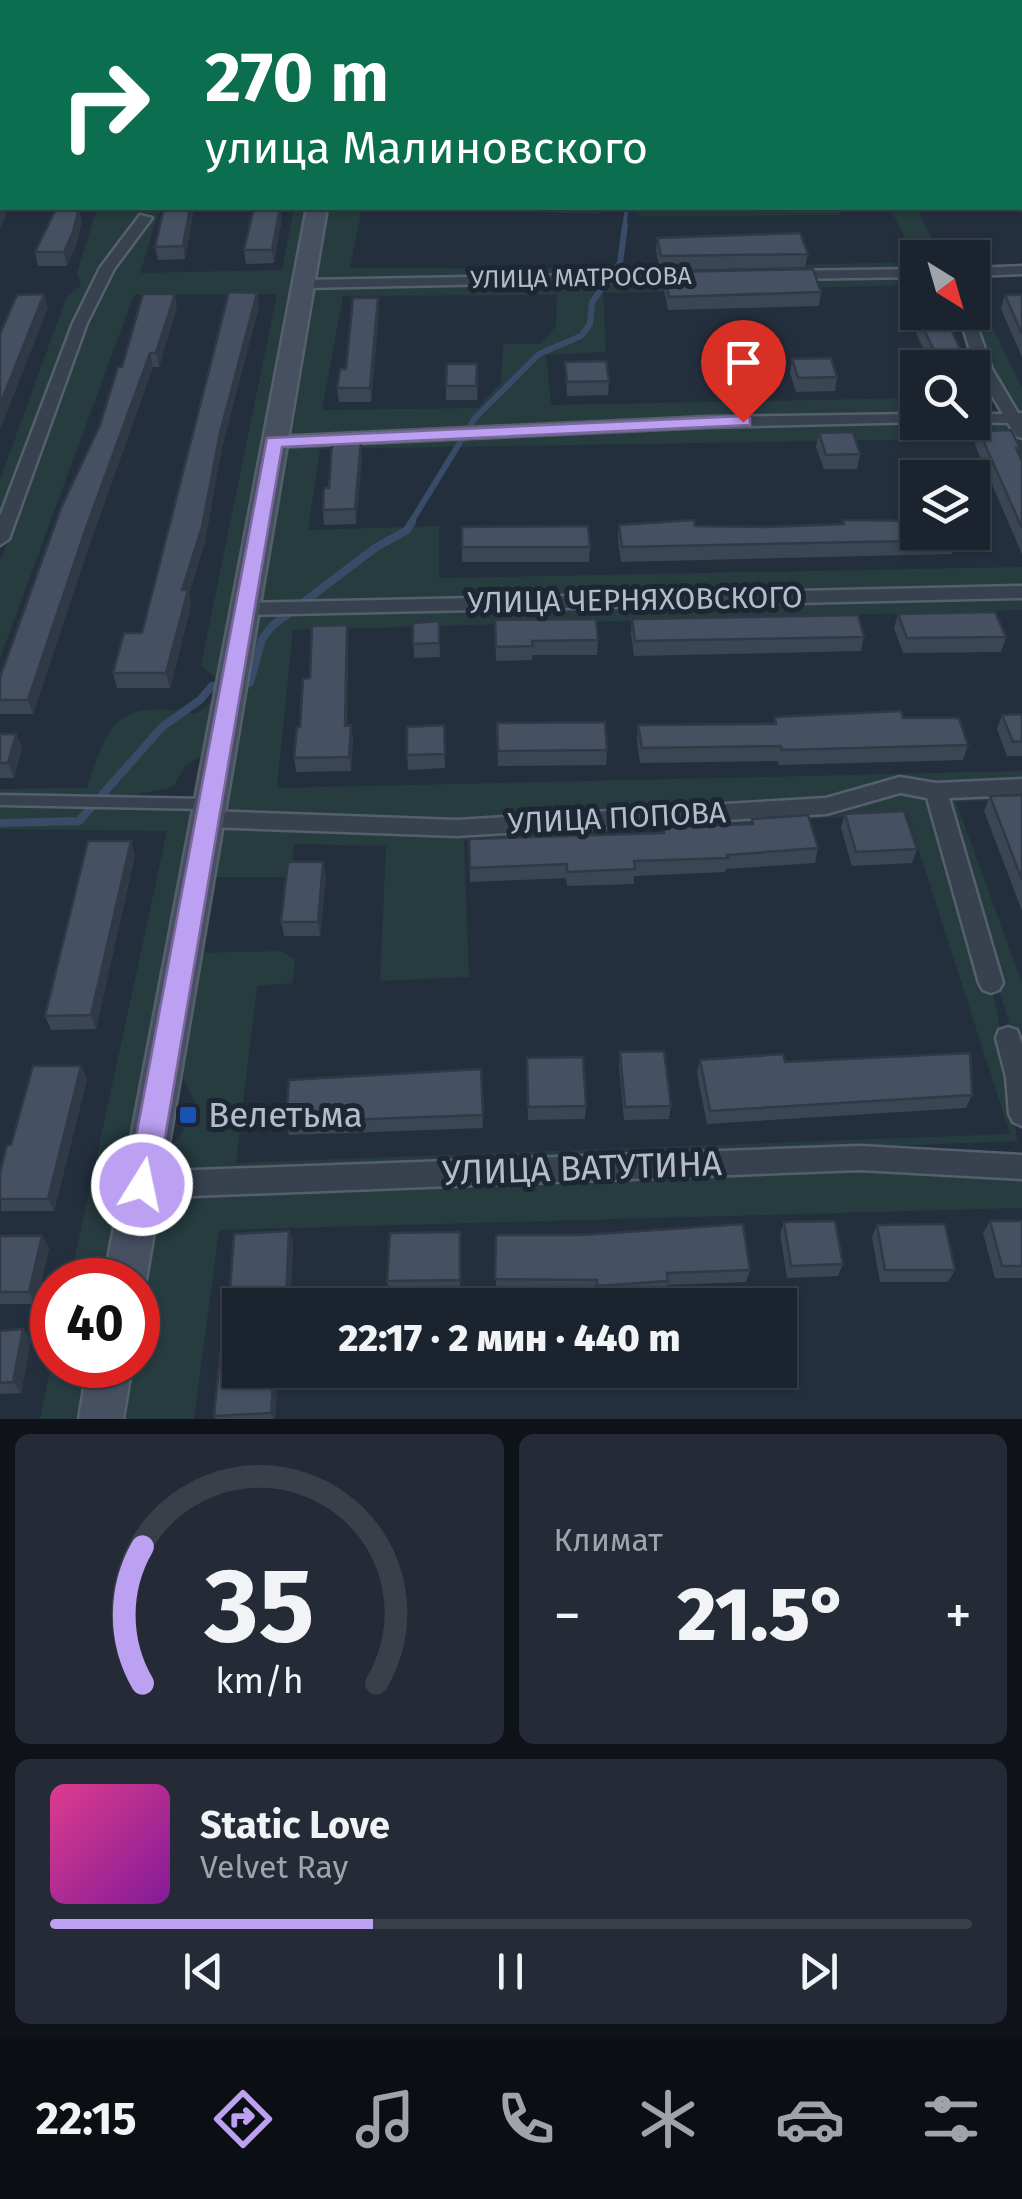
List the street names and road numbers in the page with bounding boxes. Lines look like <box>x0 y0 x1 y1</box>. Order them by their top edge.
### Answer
street label: УЛИЦА МАТРОСОВА <box>470 261 693 295</box>
street label: УЛИЦА ЧЕРНЯХОВСКОГО <box>467 579 803 621</box>
street label: УЛИЦА ПОПОВА <box>507 794 728 842</box>
street label: УЛИЦА ВАТУТИНА <box>441 1142 723 1194</box>

